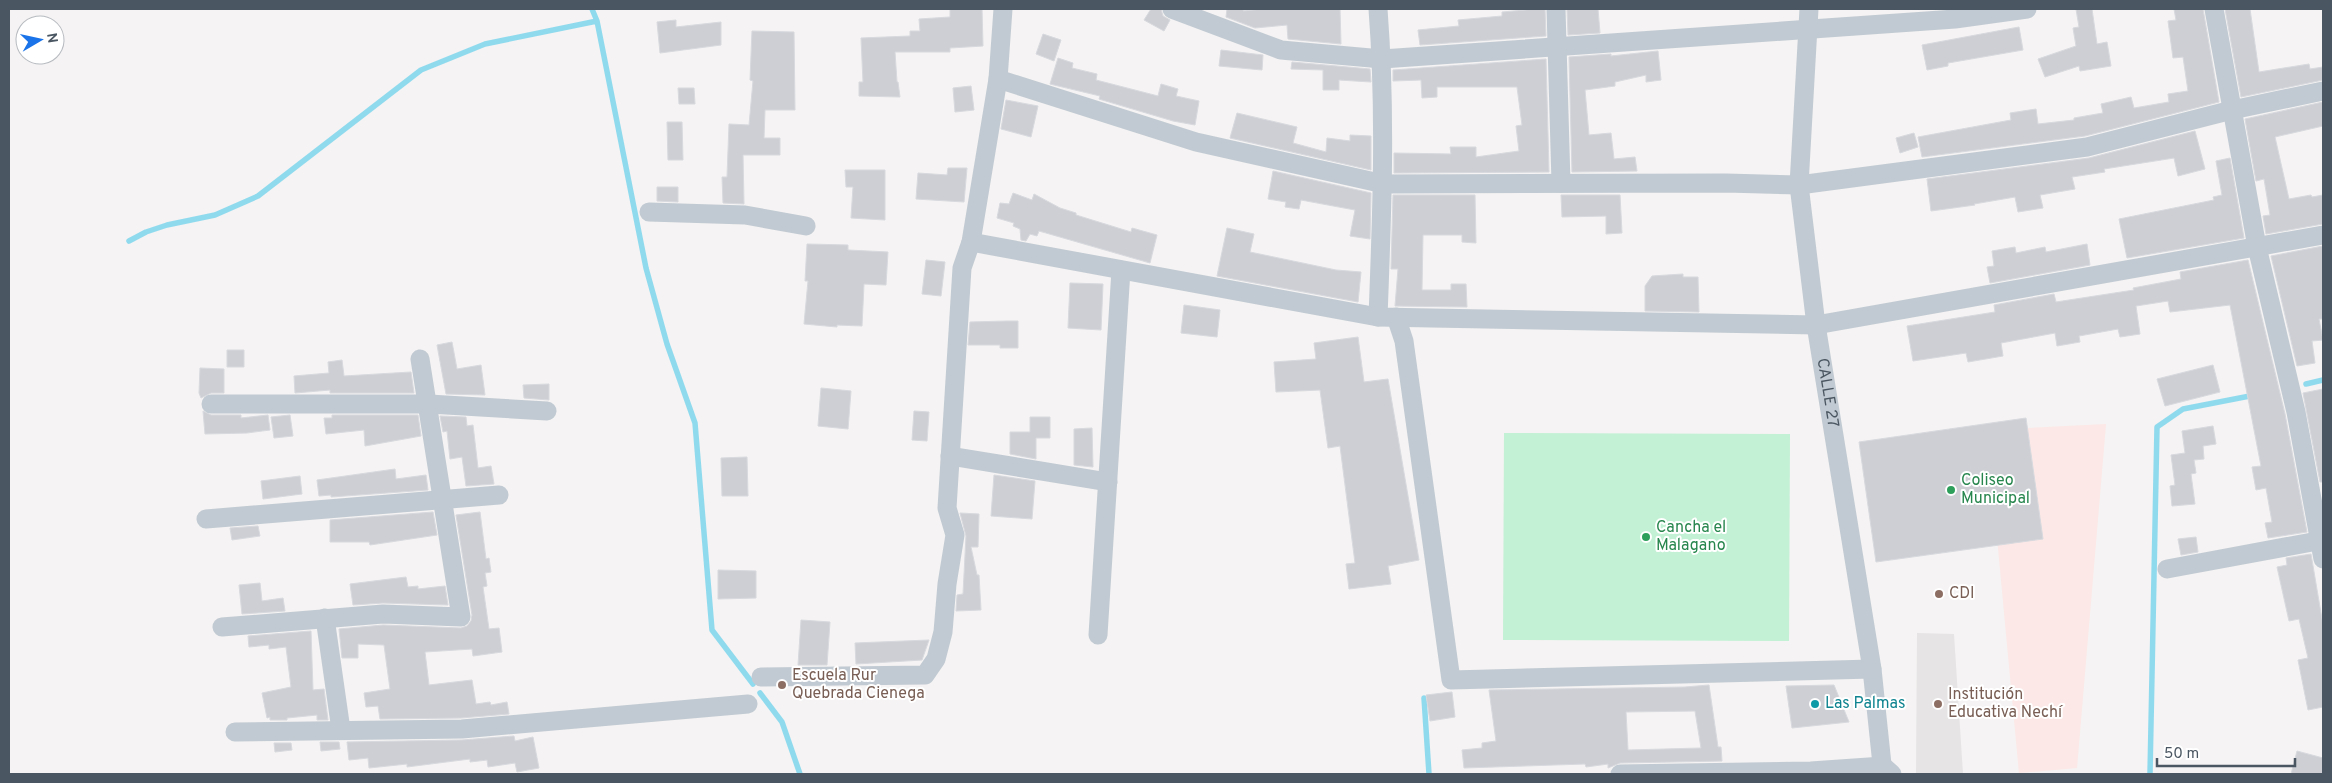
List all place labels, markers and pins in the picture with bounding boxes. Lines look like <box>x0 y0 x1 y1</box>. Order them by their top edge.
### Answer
place label: Coliseo Municipal <box>1961 471 2030 509</box>
marker: Coliseo Municipal <box>1945 484 1957 496</box>
place label: Cancha el Malagano <box>1656 518 1726 556</box>
marker: Cancha el Malagano <box>1640 531 1652 543</box>
place label: CDI <box>1949 584 1975 604</box>
marker: CDI <box>1933 588 1945 600</box>
place label: Escuela Rur Quebrada Cienega <box>792 666 925 704</box>
marker: Escuela Rur Quebrada Cienega <box>776 679 788 691</box>
place label: Institución Educativa Nechí <box>1948 685 2064 723</box>
place label: Las Palmas <box>1825 694 1906 714</box>
marker: Las Palmas <box>1809 698 1821 710</box>
marker: Institución Educativa Nechí <box>1932 698 1944 710</box>

